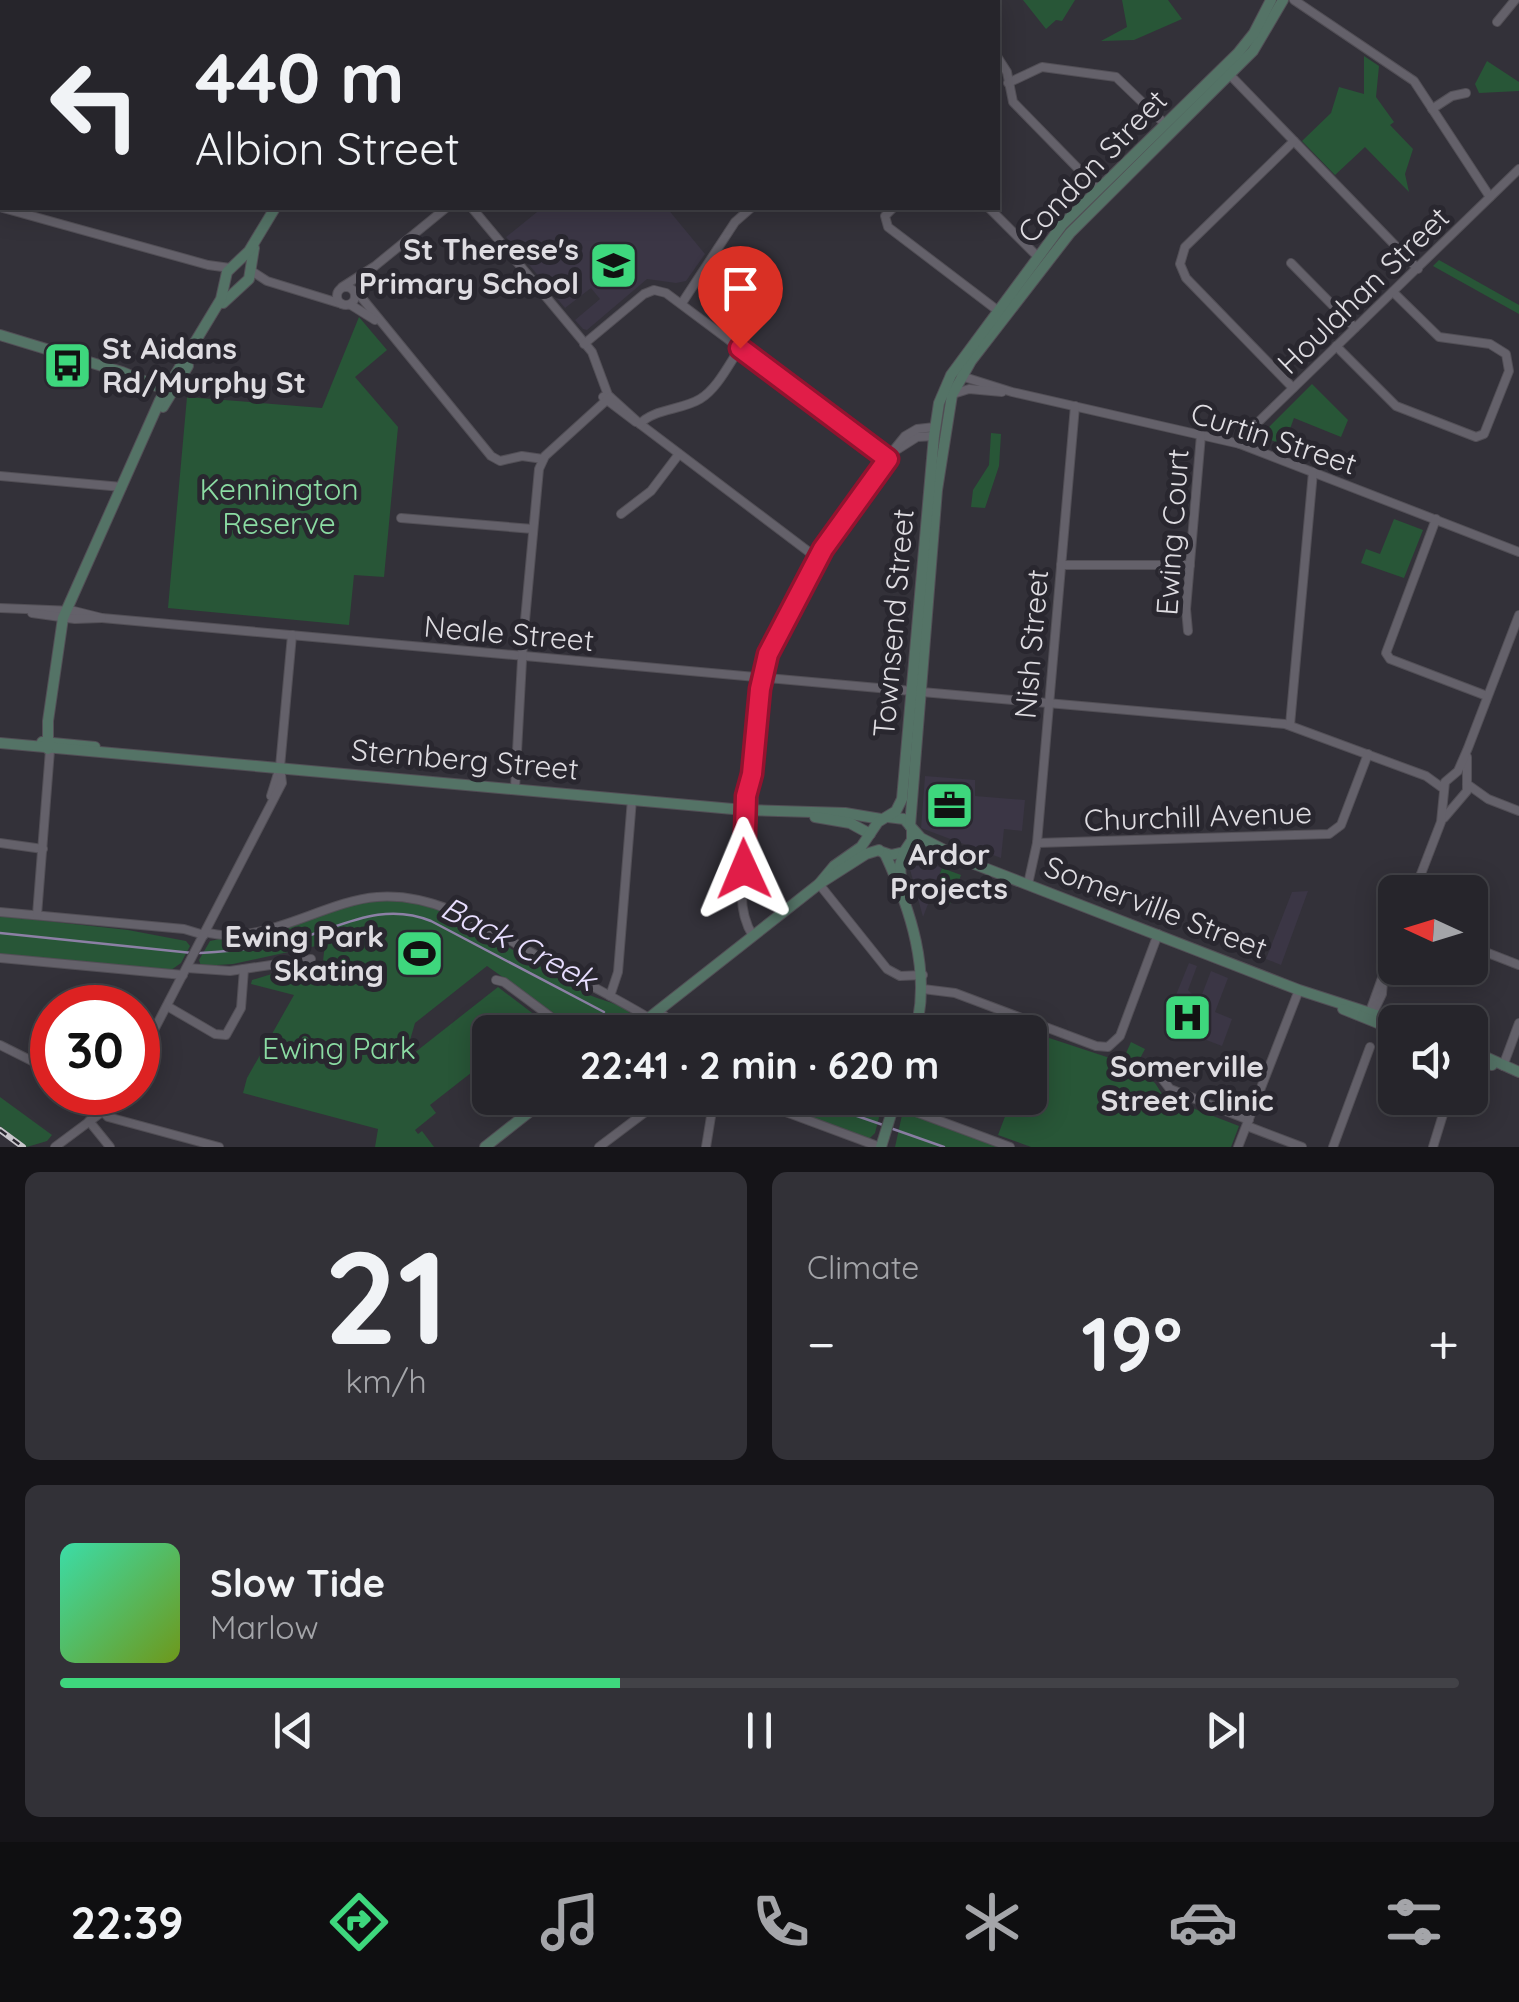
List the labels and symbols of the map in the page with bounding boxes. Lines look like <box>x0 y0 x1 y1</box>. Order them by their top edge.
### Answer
street label: Condon Street <box>1009 81 1175 251</box>
street label: Houlahan Street <box>1269 198 1457 382</box>
place label: St Therese's Primary School <box>359 230 579 302</box>
school or university icon: St Therese's Primary School <box>588 240 640 292</box>
pin <box>698 246 783 349</box>
place label: St Aidans Rd/Murphy St <box>102 329 306 401</box>
bus stop icon: St Aidans Rd/Murphy St <box>41 339 93 391</box>
street label: Curtin Street <box>1186 393 1362 483</box>
street label: Ewing Court <box>1147 447 1197 617</box>
park label: Kennington Reserve <box>199 470 359 542</box>
street label: Townsend Street <box>864 507 922 739</box>
street label: Nish Street <box>1006 568 1056 720</box>
street label: Neale Street <box>422 607 596 659</box>
street label: Sternberg Street <box>350 730 580 788</box>
office icon: Ardor Projects <box>923 779 975 831</box>
street label: Churchill Avenue <box>1083 793 1313 839</box>
position arrow <box>692 817 796 921</box>
place label: Ardor Projects <box>890 835 1008 907</box>
street label: Somerville Street <box>1039 847 1273 967</box>
north arrow <box>1378 875 1488 985</box>
water label: Back Creek <box>435 887 606 1000</box>
place label: Ewing Park Skating <box>224 917 384 989</box>
sports icon: Ewing Park Skating <box>393 927 445 979</box>
speed limit sign: 30 <box>30 985 160 1115</box>
hospital icon: Somerville Street Clinic <box>1161 991 1213 1043</box>
park label: Ewing Park <box>262 1029 416 1067</box>
place label: Somerville Street Clinic <box>1100 1047 1274 1119</box>

